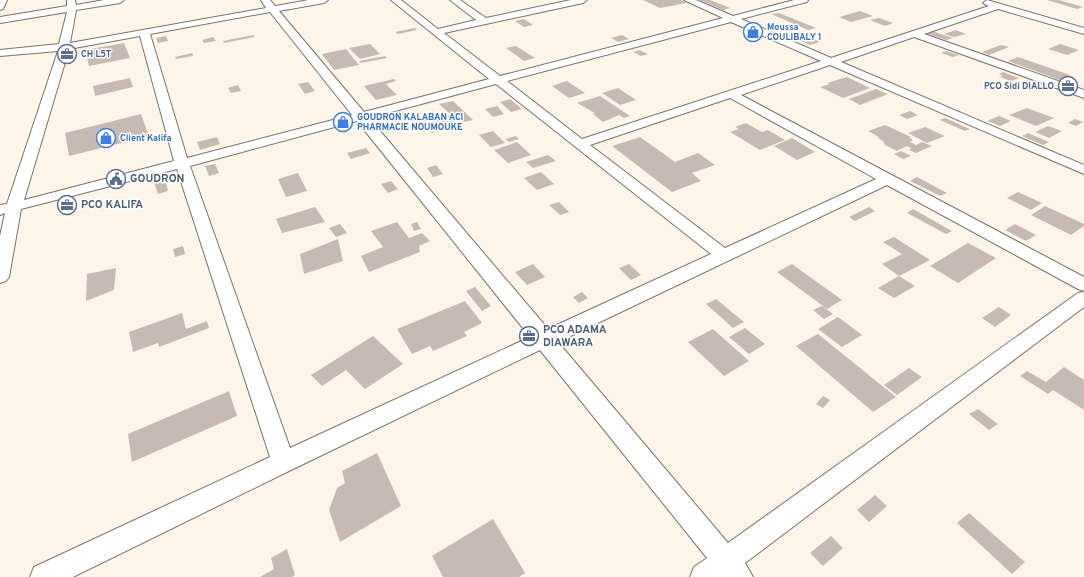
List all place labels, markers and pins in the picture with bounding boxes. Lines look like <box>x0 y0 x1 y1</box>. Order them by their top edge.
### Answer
shop icon: Moussa COULIBALY 1 <box>742 21 764 43</box>
place label: Moussa COULIBALY 1 <box>767 22 822 43</box>
office icon: CH L5T <box>56 43 78 65</box>
place label: CH L5T <box>81 49 112 60</box>
office icon: PCO Sidi DIALLO <box>1057 75 1079 97</box>
place label: PCO Sidi DIALLO <box>984 81 1054 92</box>
shop icon: GOUDRON KALABAN ACI PHARMACIE NOUMOUKE <box>332 111 354 133</box>
place label: GOUDRON KALABAN ACI PHARMACIE NOUMOUKE <box>357 112 463 133</box>
shop icon: Client Kalifa <box>95 127 117 149</box>
place label: Client Kalifa <box>120 133 171 144</box>
public building icon: GOUDRON <box>105 168 127 190</box>
place label: GOUDRON <box>130 172 184 186</box>
office icon: PCO KALIFA <box>56 194 78 216</box>
place label: PCO KALIFA <box>81 198 143 212</box>
place label: PCO ADAMA DIAWARA <box>543 323 607 350</box>
office icon: PCO ADAMA DIAWARA <box>518 325 540 347</box>

